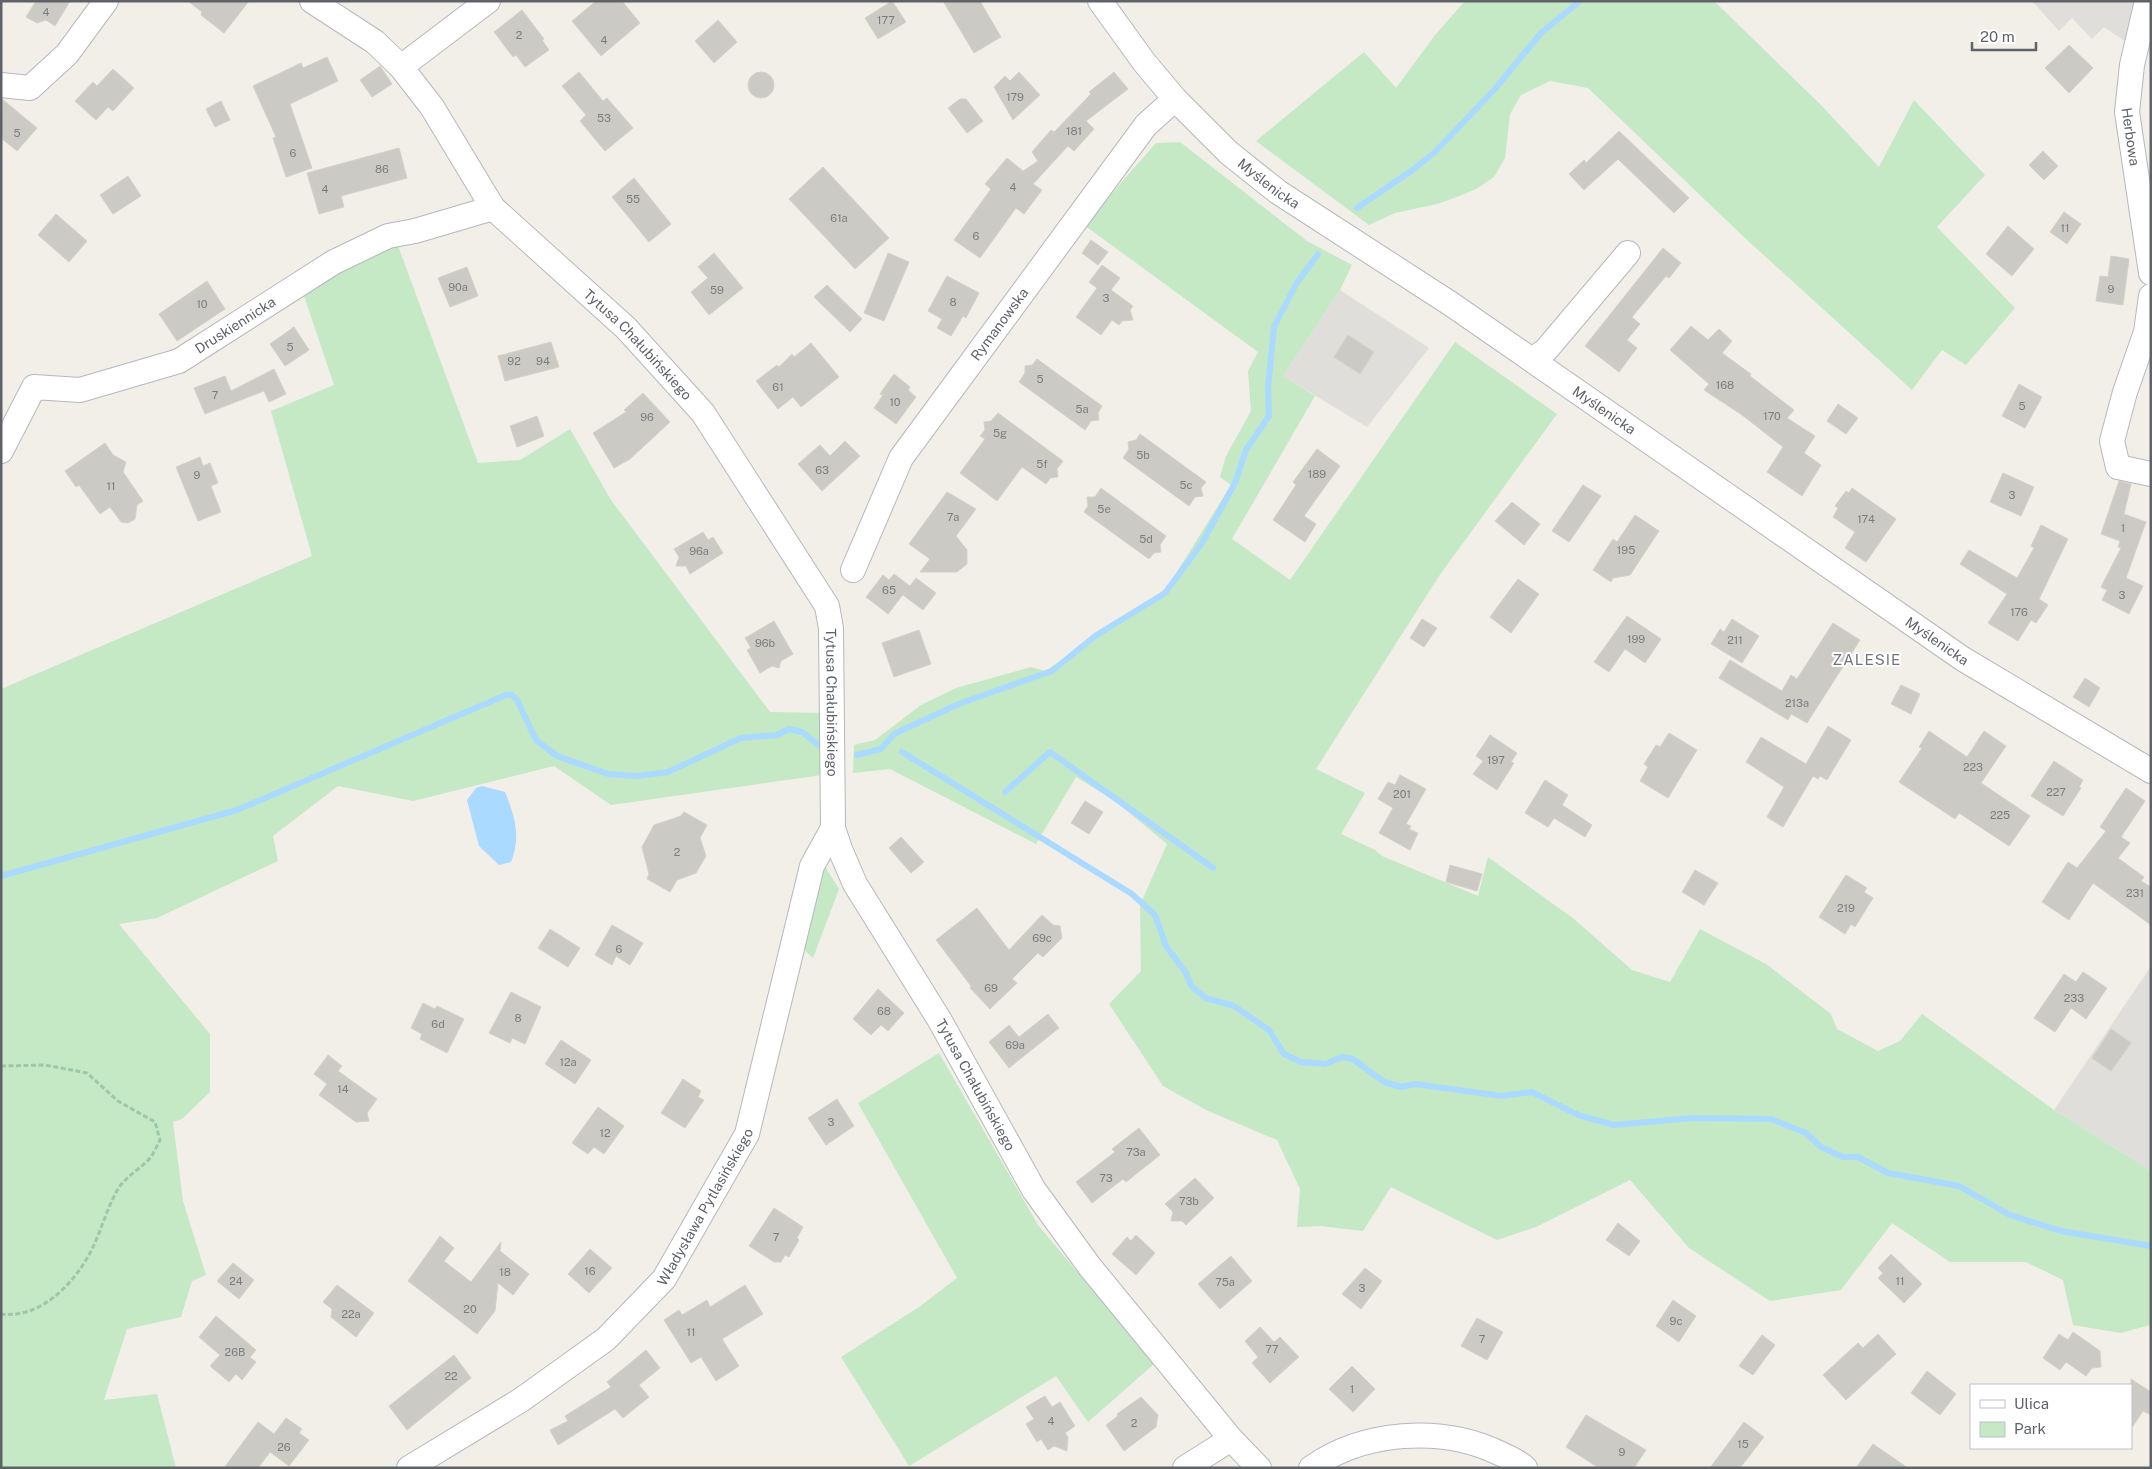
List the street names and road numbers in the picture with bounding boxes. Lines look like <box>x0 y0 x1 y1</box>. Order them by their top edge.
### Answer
street label: Herbowa <box>2118 106 2143 167</box>
street label: Myślenicka <box>1235 155 1303 212</box>
street label: Rymanowska <box>968 285 1031 364</box>
street label: Tytusa Chałubińskiego <box>581 286 695 403</box>
street label: Druskiennicka <box>192 293 278 357</box>
street label: Myślenicka <box>1570 383 1639 438</box>
street label: Myślenicka <box>1902 614 1971 668</box>
street label: Tytusa Chałubińskiego <box>823 628 840 777</box>
street label: Tytusa Chałubińskiego <box>933 1016 1019 1154</box>
street label: Władysława Pytlasińskiego <box>654 1127 756 1288</box>

